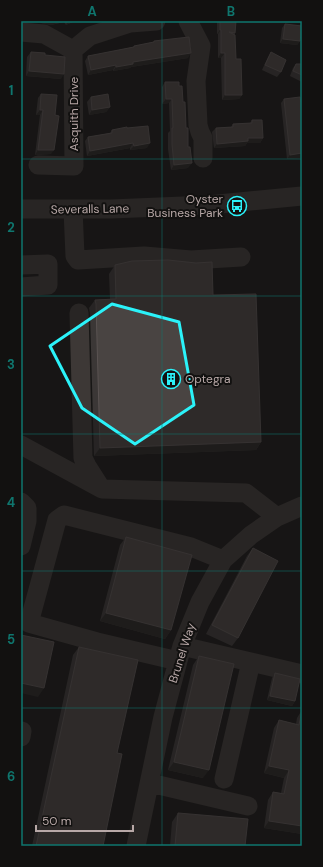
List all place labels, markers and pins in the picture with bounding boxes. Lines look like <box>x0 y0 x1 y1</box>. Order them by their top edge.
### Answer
place label: Oyster Business Park <box>147 191 224 221</box>
bus stop icon: Oyster Business Park <box>226 195 248 217</box>
building icon: Optegra <box>160 368 182 390</box>
place label: Optegra <box>185 371 231 387</box>

